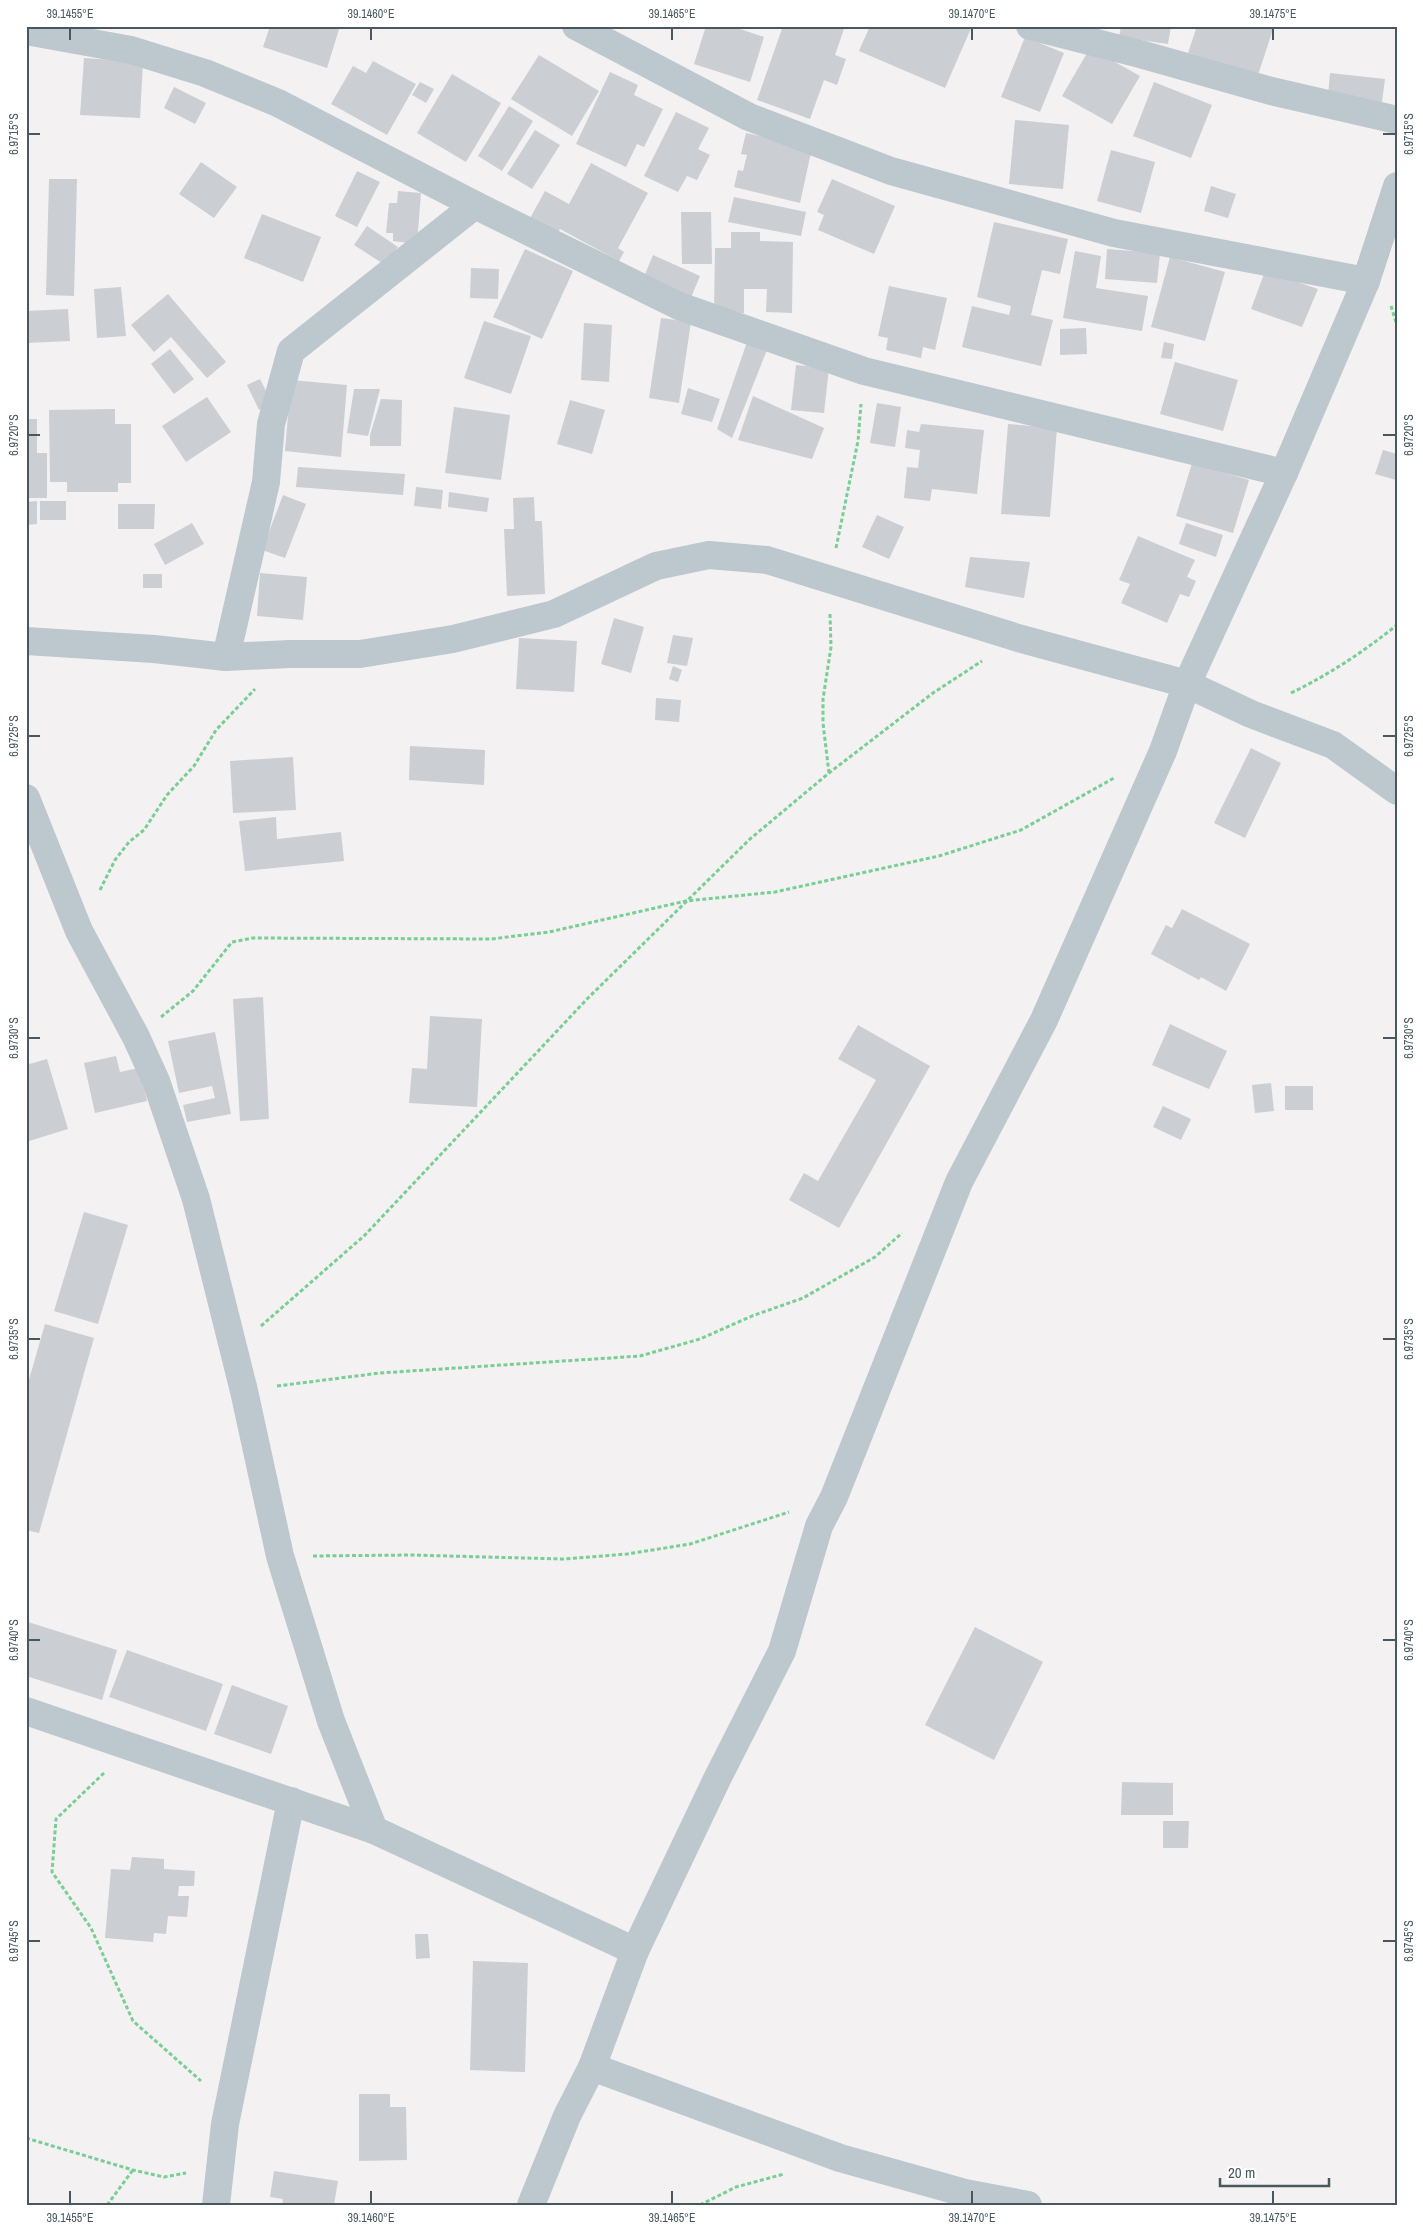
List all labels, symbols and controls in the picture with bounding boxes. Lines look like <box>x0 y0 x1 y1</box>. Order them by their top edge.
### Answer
text: 39.1455°E <box>47 6 93 22</box>
text: 39.1460°E <box>348 6 394 22</box>
text: 39.1465°E <box>649 6 695 22</box>
text: 39.1470°E <box>949 6 995 22</box>
text: 39.1475°E <box>1250 6 1296 22</box>
text: 6.9715°S <box>6 113 22 155</box>
text: 6.9715°S <box>1401 113 1417 155</box>
text: 6.9720°S <box>6 414 22 456</box>
text: 6.9720°S <box>1401 414 1417 456</box>
text: 6.9725°S <box>6 715 22 757</box>
text: 6.9725°S <box>1401 715 1417 757</box>
text: 6.9730°S <box>6 1017 22 1059</box>
text: 6.9730°S <box>1401 1017 1417 1059</box>
text: 6.9735°S <box>6 1318 22 1360</box>
text: 6.9735°S <box>1401 1318 1417 1360</box>
text: 6.9740°S <box>6 1619 22 1661</box>
text: 6.9740°S <box>1401 1619 1417 1661</box>
text: 6.9745°S <box>6 1920 22 1962</box>
text: 6.9745°S <box>1401 1920 1417 1962</box>
scale bar <box>1220 2156 1329 2188</box>
text: 20 m <box>1228 2162 1255 2183</box>
text: 39.1455°E <box>47 2210 93 2226</box>
text: 39.1460°E <box>348 2210 394 2226</box>
text: 39.1465°E <box>649 2210 695 2226</box>
text: 39.1470°E <box>949 2210 995 2226</box>
text: 39.1475°E <box>1250 2210 1296 2226</box>

